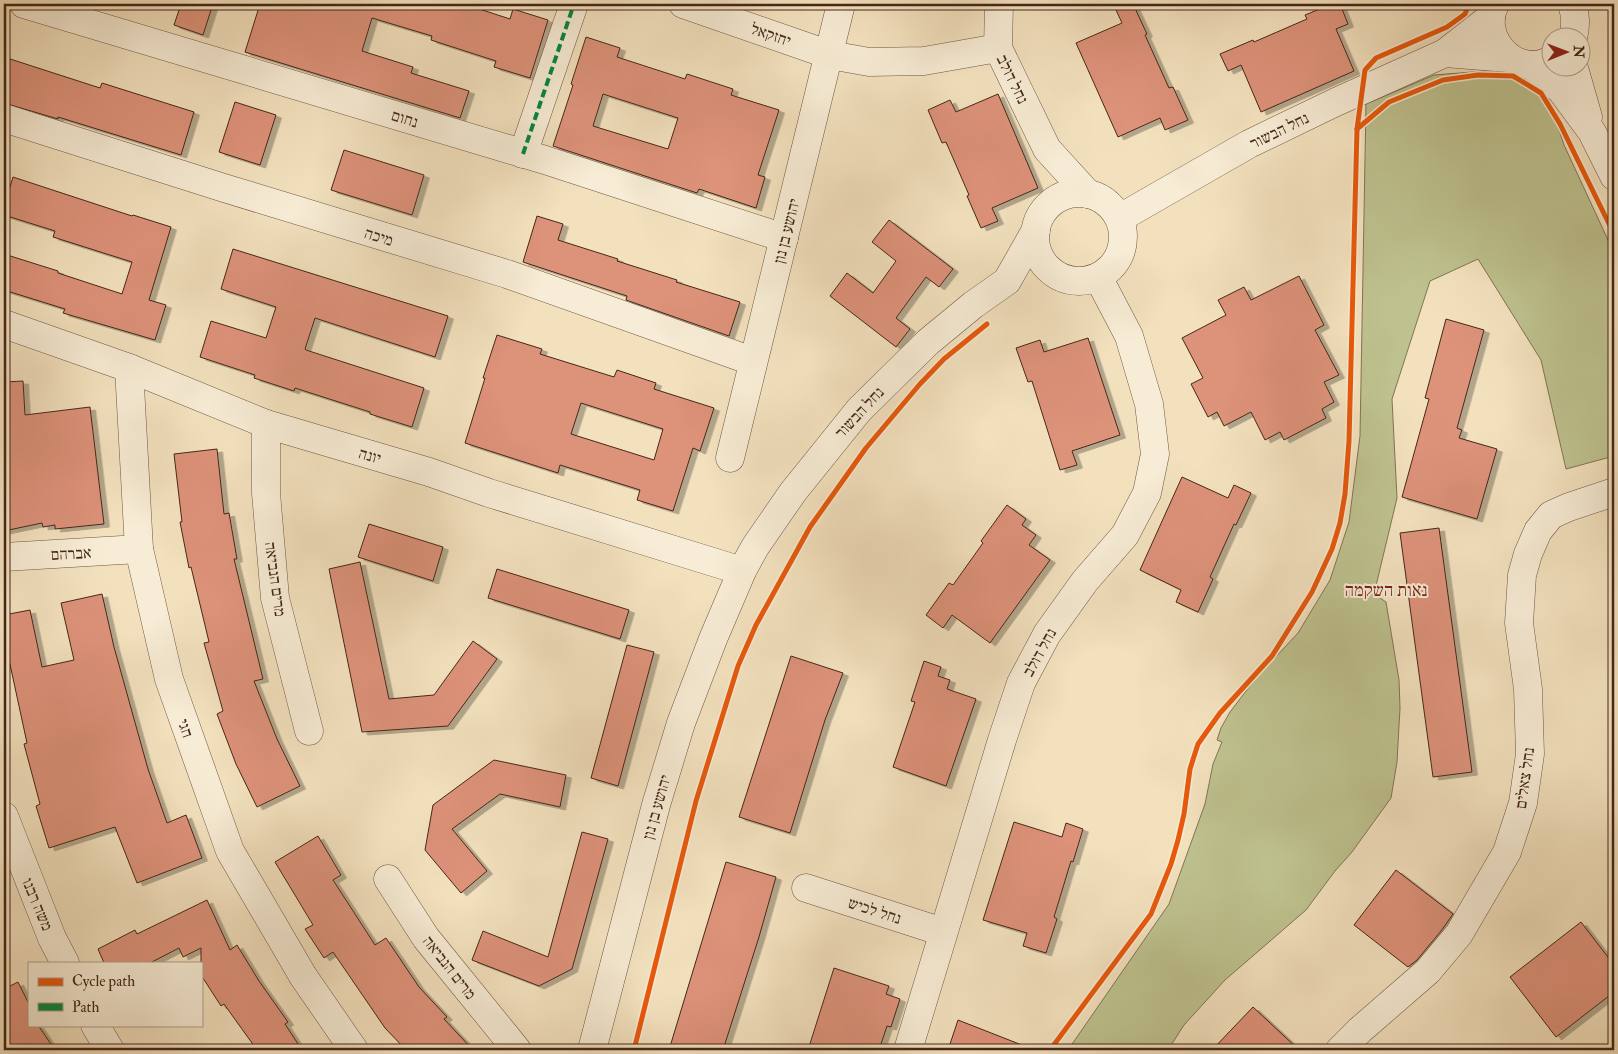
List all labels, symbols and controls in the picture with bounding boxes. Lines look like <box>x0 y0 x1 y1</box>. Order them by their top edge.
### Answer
street label: יחזקאל <box>748 19 794 51</box>
north arrow <box>1540 28 1590 78</box>
text: N <box>1570 44 1587 59</box>
street label: נחל דולב <box>992 52 1033 107</box>
street label: נחום <box>389 105 421 132</box>
street label: נחל הבשור <box>1247 108 1312 154</box>
street label: יהושע בן נון <box>769 197 805 266</box>
street label: מיכה <box>362 223 396 251</box>
street label: נחל הבשור <box>831 383 889 443</box>
street label: יונה <box>356 443 383 469</box>
street label: מרים הנביאה <box>260 540 290 618</box>
street label: אברהם <box>50 543 92 565</box>
district label: נאות השקמה <box>1344 579 1428 602</box>
street label: נחל דולב <box>1018 625 1061 680</box>
street label: חגי <box>173 716 198 740</box>
street label: נחל צאלים <box>1511 746 1539 810</box>
street label: יהושע בן נון <box>638 773 676 842</box>
street label: משה רבנו <box>17 875 57 934</box>
street label: נחל לכיש <box>846 893 904 929</box>
street label: מרים הנביאה <box>418 932 480 1004</box>
legend <box>28 962 202 1026</box>
text: Cycle path <box>72 972 135 992</box>
text: Path <box>72 998 99 1017</box>

